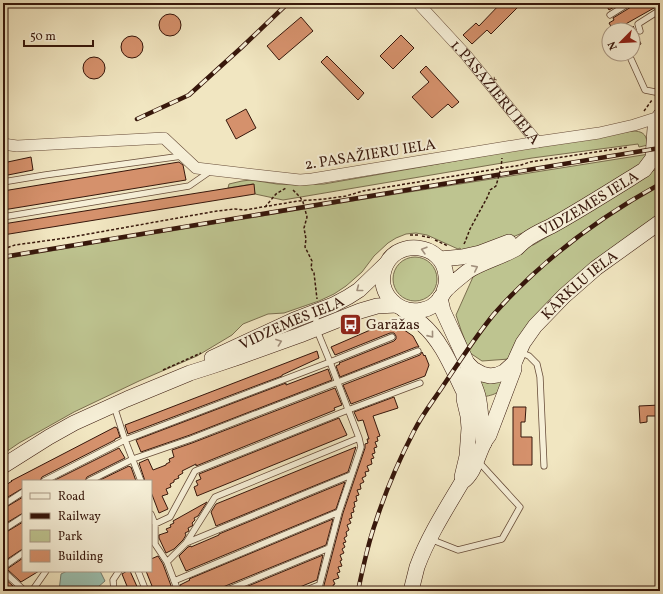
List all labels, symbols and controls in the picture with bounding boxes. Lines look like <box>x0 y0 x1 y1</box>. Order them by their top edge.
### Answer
scale bar <box>24 22 93 48</box>
north arrow <box>601 22 641 62</box>
text: 50 m <box>30 29 56 45</box>
street label: 1. PASAŽIERU IELA <box>445 36 544 150</box>
text: N <box>605 39 622 52</box>
street label: 2. PASAŽIERU IELA <box>303 135 438 176</box>
street label: VIDZEMES IELA <box>536 167 643 242</box>
one-way arrow <box>420 246 427 255</box>
street label: KĀRKLU IELA <box>537 246 623 325</box>
one-way arrow <box>471 265 479 273</box>
one-way arrow <box>356 285 363 292</box>
street label: VIDZEMES IELA <box>236 292 349 356</box>
bus stop icon: Garāžas <box>337 311 363 337</box>
place label: Garāžas <box>366 315 420 336</box>
one-way arrow <box>427 330 434 337</box>
one-way arrow <box>276 339 283 347</box>
legend <box>22 480 152 572</box>
text: Road <box>58 489 85 505</box>
text: Railway <box>58 509 101 525</box>
text: Park <box>58 529 83 545</box>
text: Building <box>58 549 103 565</box>

